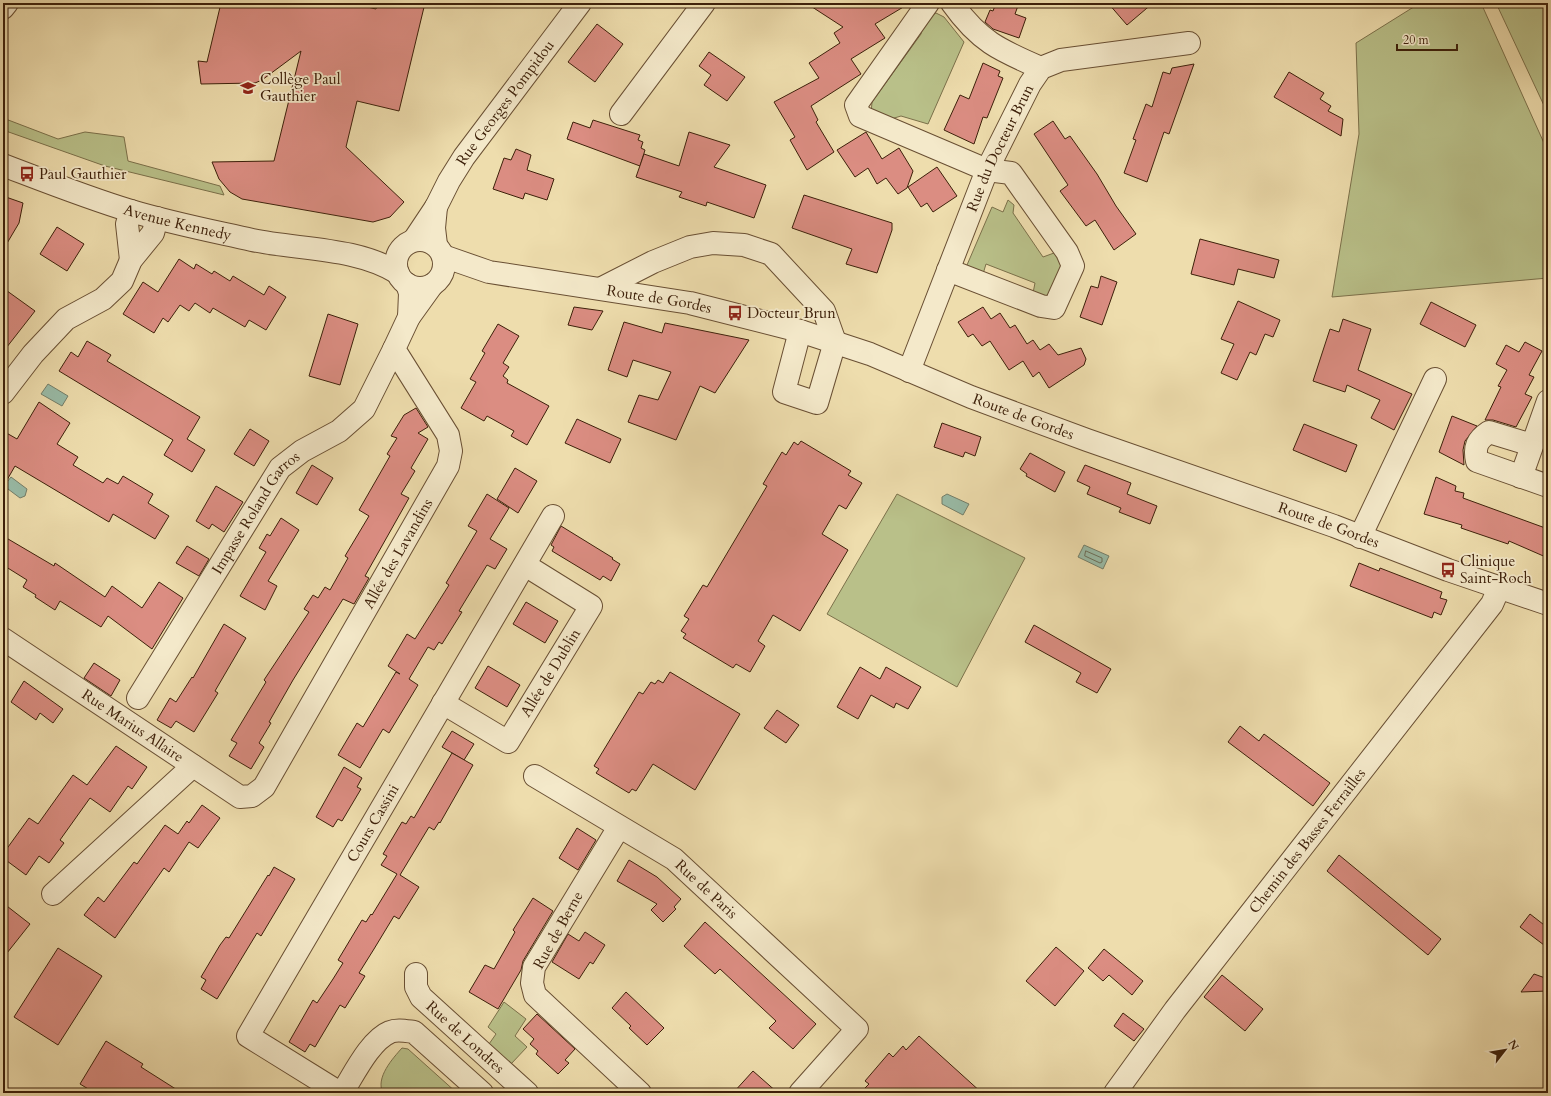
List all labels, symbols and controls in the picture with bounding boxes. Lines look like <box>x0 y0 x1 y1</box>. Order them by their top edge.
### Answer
scale bar <box>1397 26 1457 52</box>
text: 20 m <box>1403 32 1430 48</box>
street label: Rue Georges Pompidou <box>451 36 559 169</box>
place label: Collège Paul Gauthier <box>260 69 341 106</box>
school or university icon: Collège Paul Gauthier <box>239 79 257 97</box>
street label: Rue du Docteur Brun <box>962 80 1039 215</box>
place label: Paul Gauthier <box>39 164 127 184</box>
bus stop icon: Paul Gauthier <box>18 165 36 183</box>
street label: Avenue Kennedy <box>121 199 234 245</box>
street label: Route de Gordes <box>605 280 714 318</box>
place label: Docteur Brun <box>747 303 836 323</box>
bus stop icon: Docteur Brun <box>726 304 744 322</box>
street label: Route de Gordes <box>970 389 1077 444</box>
street label: Impasse Roland Garros <box>207 447 304 578</box>
street label: Allée des Lavandins <box>358 495 437 612</box>
street label: Route de Gordes <box>1275 497 1382 553</box>
place label: Clinique Saint-Roch <box>1460 551 1533 588</box>
bus stop icon: Clinique Saint-Roch <box>1439 561 1457 579</box>
street label: Allée de Dublin <box>516 624 585 721</box>
street label: Rue Marius Allaire <box>78 684 188 767</box>
street label: Chemin des Basses Ferrailles <box>1244 764 1370 918</box>
street label: Cours Cassini <box>342 780 404 866</box>
street label: Rue de Paris <box>671 855 742 923</box>
street label: Rue de Berne <box>528 887 588 973</box>
street label: Rue de Londres <box>422 996 509 1078</box>
north arrow <box>1485 1030 1525 1070</box>
text: N <box>1504 1037 1522 1053</box>

